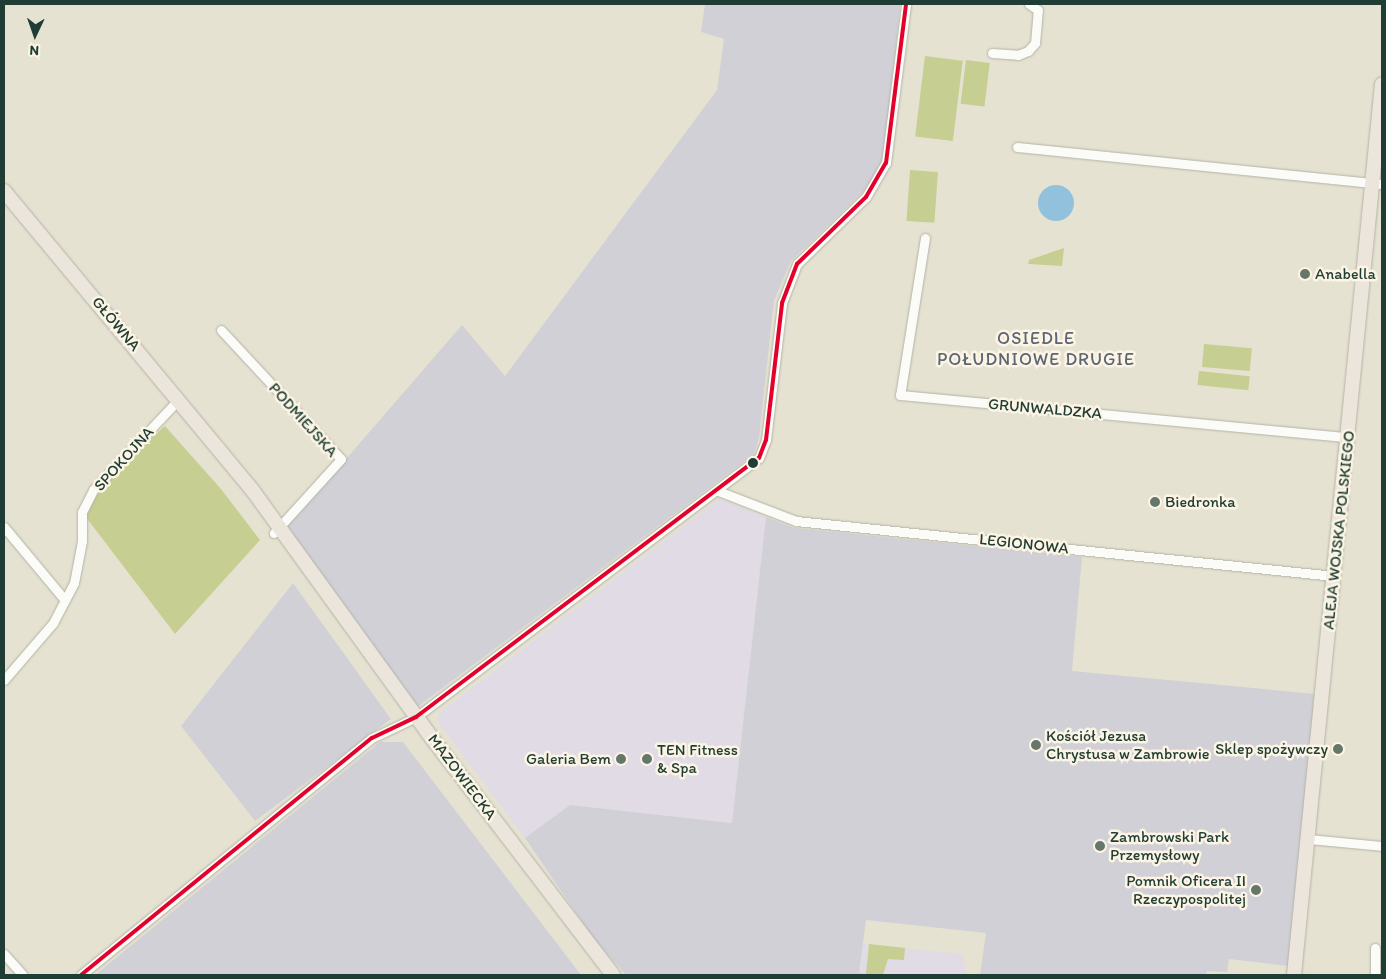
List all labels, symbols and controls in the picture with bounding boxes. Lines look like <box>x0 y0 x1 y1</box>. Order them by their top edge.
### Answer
north arrow <box>10 10 60 60</box>
text: N <box>29 42 39 59</box>
place label: Anabella <box>1315 264 1376 284</box>
marker: Anabella <box>1299 268 1311 280</box>
street label: GŁÓWNA <box>88 293 144 355</box>
district label: OSIEDLE POŁUDNIOWE DRUGIE <box>936 328 1136 370</box>
street label: PODMIEJSKA <box>265 379 341 461</box>
street label: GRUNWALDZKA <box>987 394 1103 424</box>
street label: SPOKOJNA <box>90 423 158 495</box>
street label: ALEJA WOJSKA POLSKIEGO <box>1319 431 1359 629</box>
unlabelled marker <box>748 458 758 468</box>
place label: Biedronka <box>1165 492 1236 512</box>
marker: Biedronka <box>1149 496 1161 508</box>
street label: LEGIONOWA <box>978 530 1070 558</box>
place label: Kościół Jezusa Chrystusa w Zambrowie <box>1046 726 1210 764</box>
street label: MAZOWIECKA <box>423 730 501 824</box>
marker: Kościół Jezusa Chrystusa w Zambrowie <box>1030 739 1042 751</box>
place label: Sklep spożywczy <box>1215 739 1328 759</box>
place label: TEN Fitness & Spa <box>657 740 738 778</box>
marker: Sklep spożywczy <box>1332 743 1344 755</box>
place label: Galeria Bem <box>526 749 611 769</box>
marker: Galeria Bem <box>615 753 627 765</box>
marker: TEN Fitness & Spa <box>641 753 653 765</box>
place label: Zambrowski Park Przemysłowy <box>1110 827 1229 865</box>
marker: Zambrowski Park Przemysłowy <box>1094 840 1106 852</box>
place label: Pomnik Oficera II Rzeczypospolitej <box>1127 871 1246 909</box>
marker: Pomnik Oficera II Rzeczypospolitej <box>1250 884 1262 896</box>

